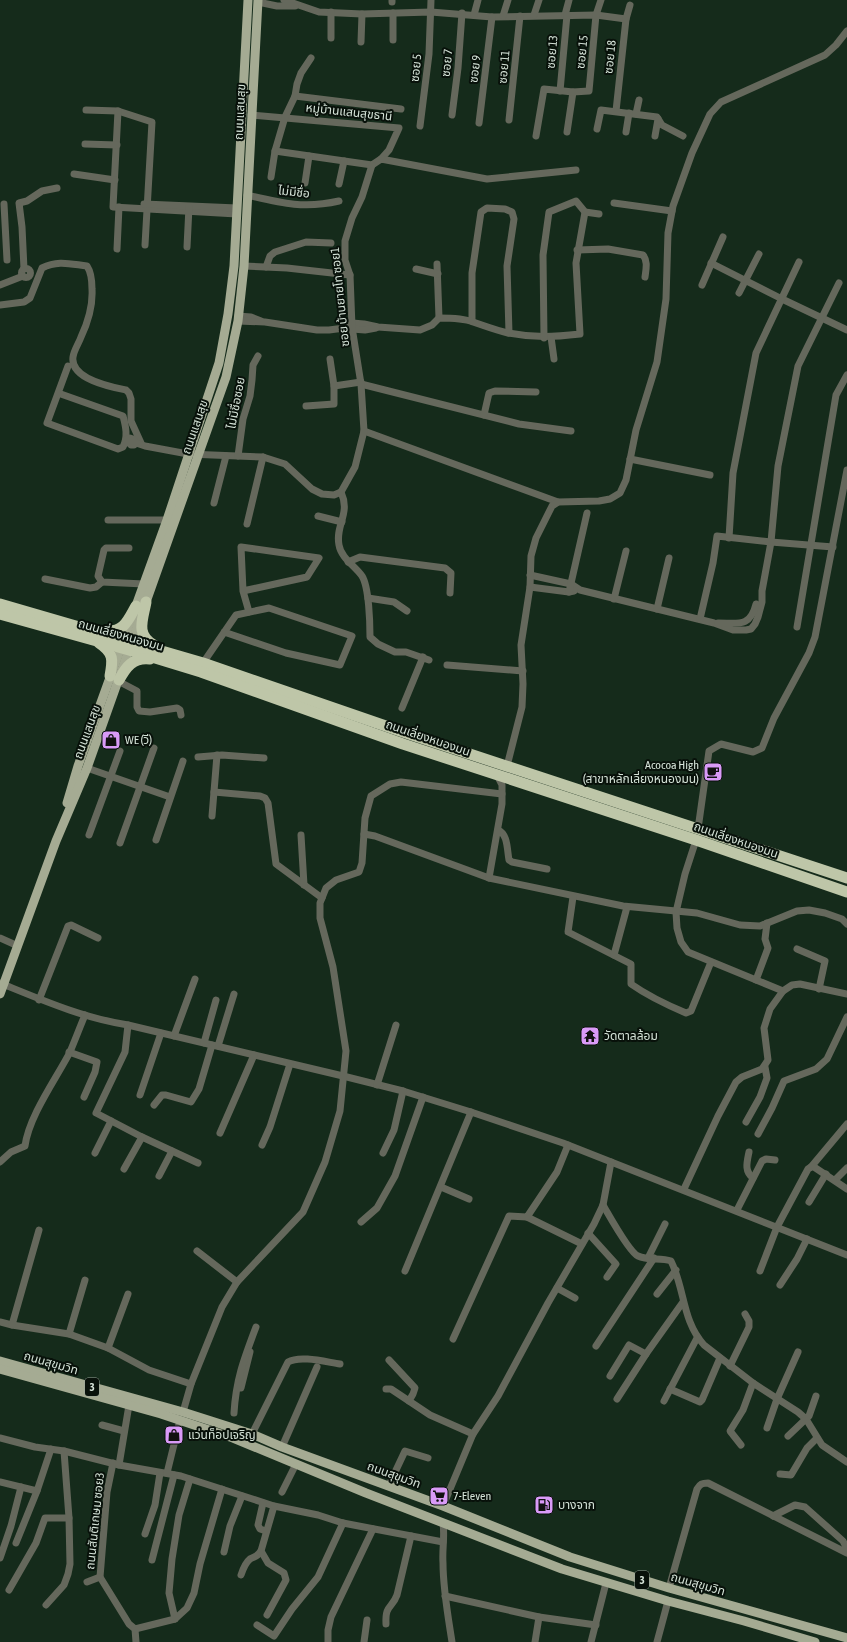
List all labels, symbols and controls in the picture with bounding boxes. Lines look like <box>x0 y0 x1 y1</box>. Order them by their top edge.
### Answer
street label: ซอย 13 <box>544 35 560 69</box>
street label: ซอย 15 <box>573 35 591 69</box>
street label: ซอย 18 <box>601 39 619 74</box>
street label: ซอย 7 <box>439 48 455 78</box>
street label: ซอย 11 <box>496 49 512 84</box>
street label: ซอย 5 <box>408 53 424 83</box>
street label: ซอย 9 <box>466 54 484 84</box>
street label: ถนนแสนสุข <box>232 84 248 140</box>
street label: หมู่บ้านแสนสุขธานี <box>305 100 393 124</box>
street label: ไม่มีชื่อ <box>276 181 311 201</box>
street label: ซอย บ้านยายโท ซอย1 <box>328 246 352 347</box>
street label: ไม่มีชื่อซอย <box>222 375 248 431</box>
street label: ถนนแสนสุข <box>179 398 211 456</box>
street label: ถนนเลี่ยงหนองมน <box>77 614 166 654</box>
street label: ถนนแสนสุข <box>71 703 103 761</box>
street label: ถนนเลี่ยงหนองมน <box>384 715 473 759</box>
shop icon: WE (วี) <box>100 729 122 751</box>
place label: WE (วี) <box>125 733 152 747</box>
place label: Acocoa High (สาขาหลักเลี่ยงหนองมน) <box>583 758 699 786</box>
cafe icon: Acocoa High (สาขาหลักเลี่ยงหนองมน) <box>702 761 724 783</box>
street label: ถนนเลี่ยงหนองมน <box>692 817 781 861</box>
temple icon: วัดตาลล้อม <box>579 1025 601 1047</box>
place label: วัดตาลล้อม <box>604 1029 658 1043</box>
street label: ถนนสุขุมวิท <box>22 1349 80 1377</box>
road number: 3 <box>85 1378 99 1396</box>
shop icon: แว่นท็อปเจริญ <box>163 1424 185 1446</box>
place label: แว่นท็อปเจริญ <box>188 1428 256 1442</box>
street label: ถนนสุขุมวิท <box>365 1459 423 1491</box>
street label: ถนนสันติเกษม ซอย3 <box>83 1472 107 1570</box>
supermarket icon: 7-Eleven <box>428 1485 450 1507</box>
place label: 7-Eleven <box>453 1489 491 1503</box>
fuel station icon: บางจาก <box>533 1494 555 1516</box>
place label: บางจาก <box>558 1498 595 1512</box>
street label: ถนนสุขุมวิท <box>669 1570 727 1598</box>
road number: 3 <box>635 1571 649 1589</box>

